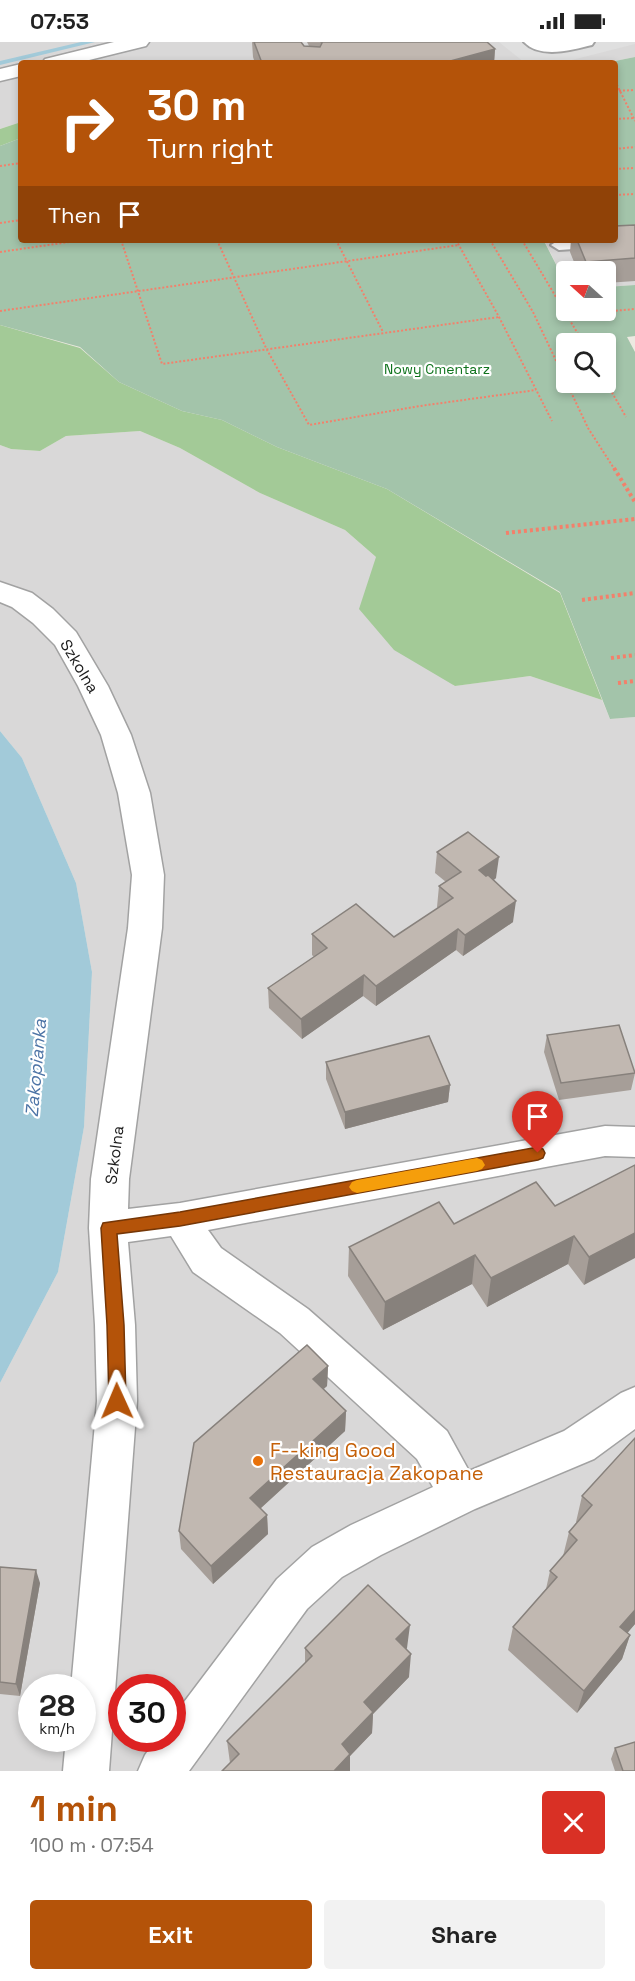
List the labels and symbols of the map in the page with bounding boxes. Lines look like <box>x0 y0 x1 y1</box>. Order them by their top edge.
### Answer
north arrow <box>556 261 616 321</box>
park label: Nowy Cmentarz <box>384 360 490 378</box>
street label: Szkolna <box>55 635 104 697</box>
water label: Zakopianka <box>20 1017 51 1118</box>
pin <box>512 1091 563 1153</box>
street label: Szkolna <box>100 1124 129 1186</box>
position arrow <box>85 1369 149 1433</box>
place label: F--king Good Restauracja Zakopane <box>270 1437 483 1486</box>
marker: F--king Good Restauracja Zakopane <box>251 1454 265 1468</box>
speed limit sign: 30 <box>108 1674 186 1752</box>

